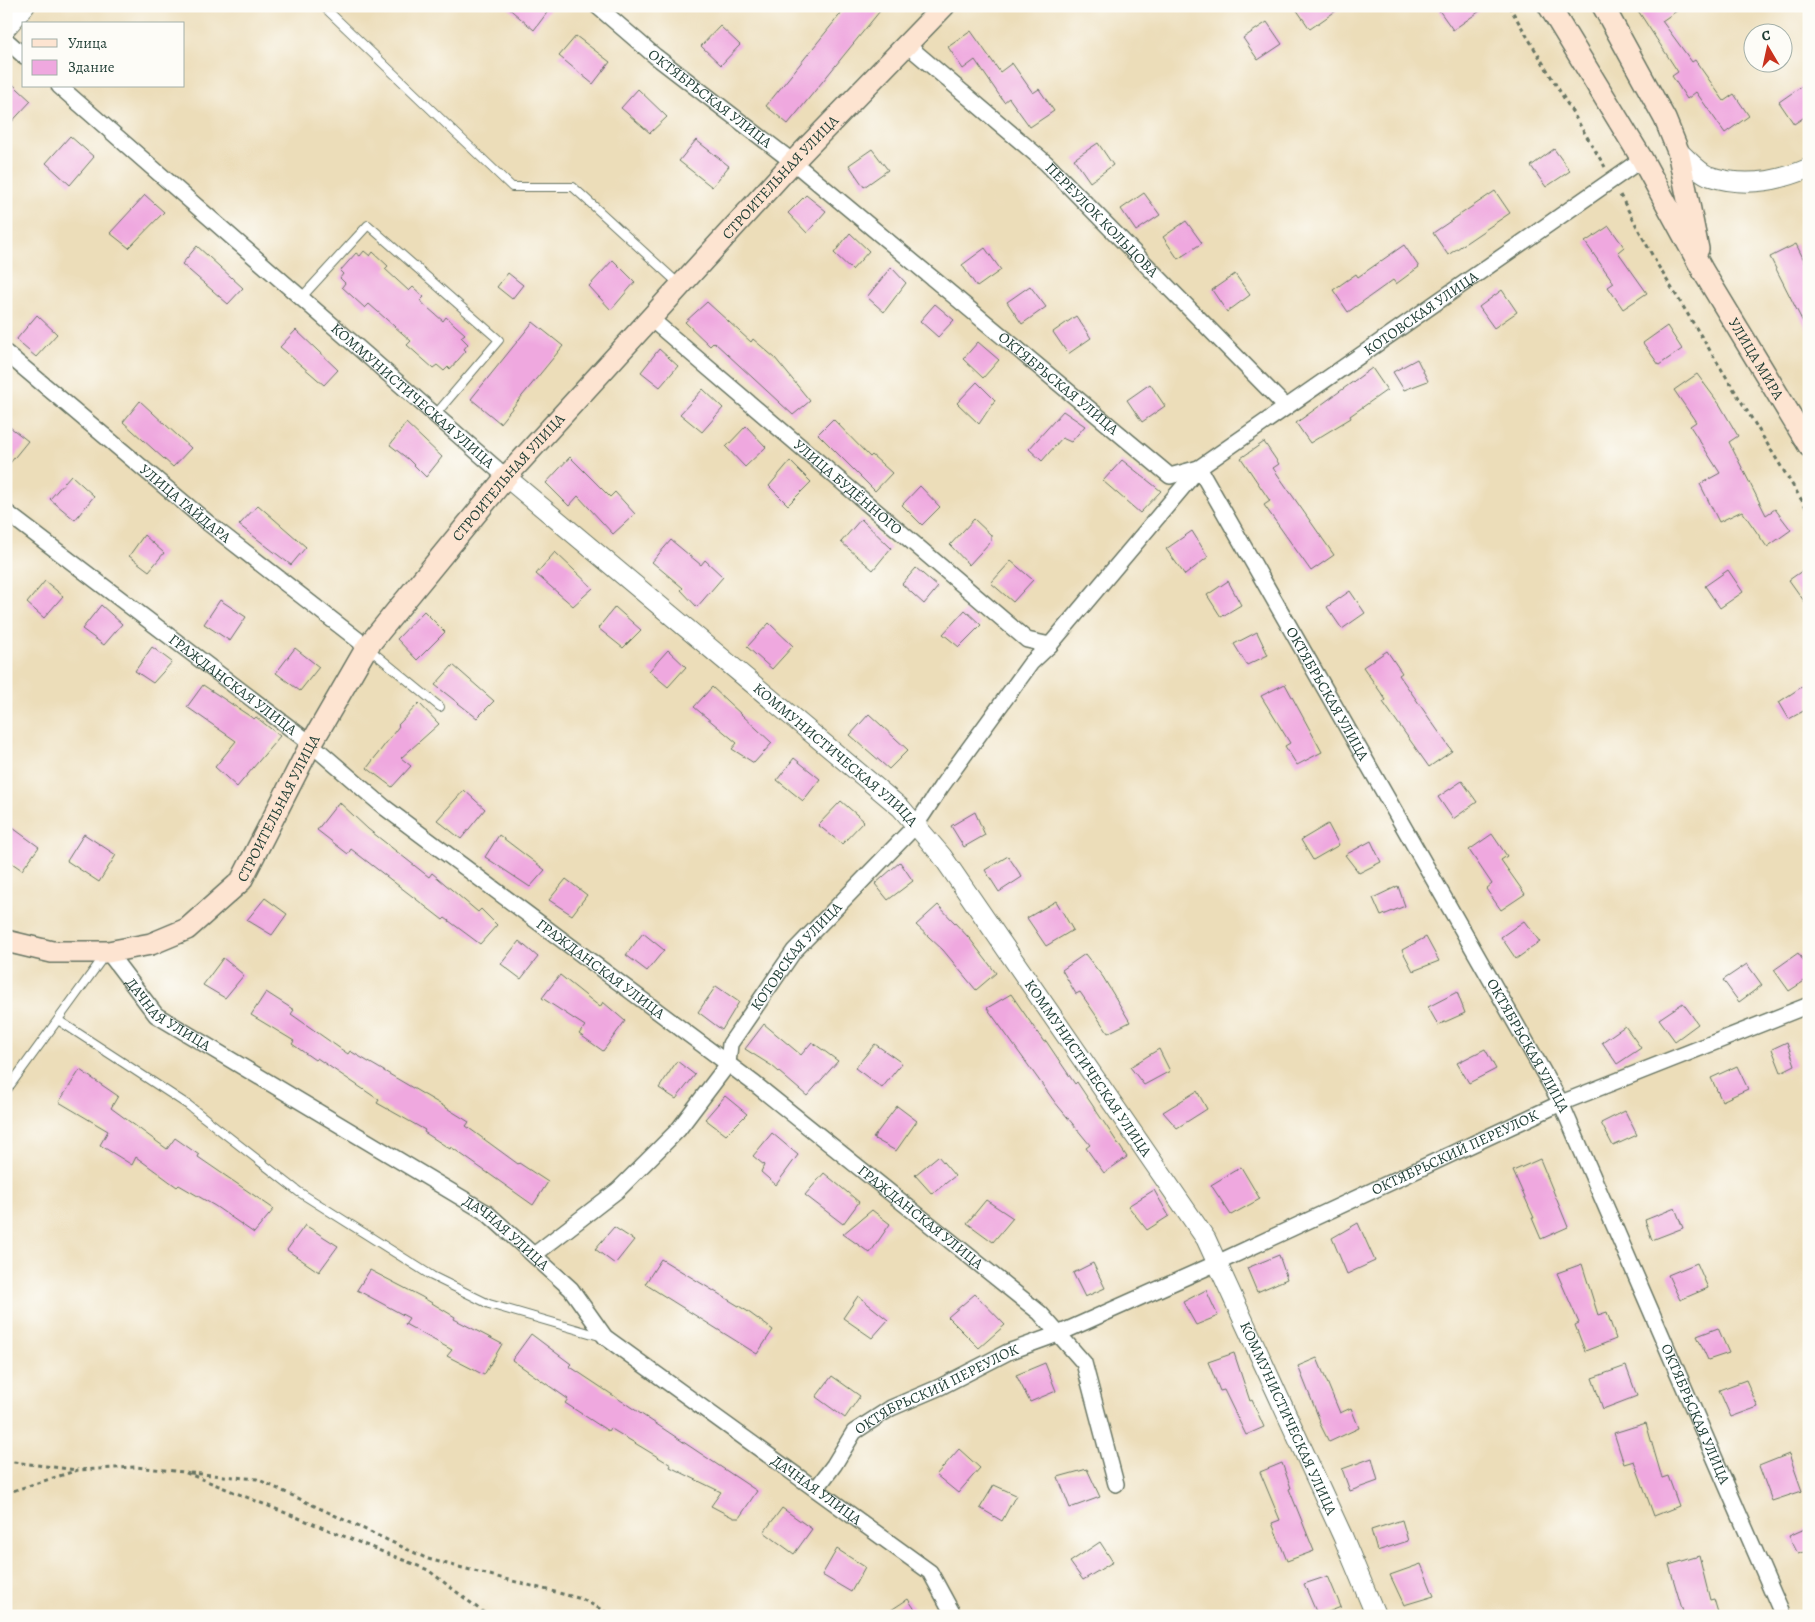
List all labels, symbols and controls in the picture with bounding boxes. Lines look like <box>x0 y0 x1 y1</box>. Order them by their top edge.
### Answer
legend <box>22 22 185 88</box>
north arrow <box>1742 22 1792 72</box>
text: С <box>1760 26 1772 46</box>
text: Улица <box>68 33 107 53</box>
street label: ОКТЯБРЬСКАЯ УЛИЦА <box>644 44 776 152</box>
text: Здание <box>68 57 115 77</box>
street label: СТРОИТЕЛЬНАЯ УЛИЦА <box>717 111 843 244</box>
street label: ПЕРЕУЛОК КОЛЬЦОВА <box>1041 158 1163 282</box>
street label: КОТОВСКАЯ УЛИЦА <box>1360 266 1482 360</box>
street label: УЛИЦА МИРА <box>1724 314 1789 403</box>
street label: КОММУНИСТИЧЕСКАЯ УЛИЦА <box>327 318 499 473</box>
street label: ОКТЯБРЬСКАЯ УЛИЦА <box>994 327 1123 439</box>
street label: СТРОИТЕЛЬНАЯ УЛИЦА <box>447 409 569 545</box>
street label: УЛИЦА БУДЁННОГО <box>789 435 907 539</box>
street label: УЛИЦА ГАЙДАРА <box>135 460 235 547</box>
street label: ОКТЯБРЬСКАЯ УЛИЦА <box>1282 623 1374 764</box>
street label: ГРАЖДАНСКАЯ УЛИЦА <box>165 629 301 740</box>
street label: КОММУНИСТИЧЕСКАЯ УЛИЦА <box>749 678 923 831</box>
street label: СТРОИТЕЛЬНАЯ УЛИЦА <box>232 731 324 885</box>
street label: КОТОВСКАЯ УЛИЦА <box>746 897 846 1015</box>
street label: ГРАЖДАНСКАЯ УЛИЦА <box>532 914 669 1024</box>
street label: ДАЧНАЯ УЛИЦА <box>121 973 215 1056</box>
street label: КОММУНИСТИЧЕСКАЯ УЛИЦА <box>1020 975 1156 1161</box>
street label: ОКТЯБРЬСКАЯ УЛИЦА <box>1482 975 1574 1116</box>
street label: ОКТЯБРЬСКИЙ ПЕРЕУЛОК <box>1368 1105 1542 1200</box>
street label: ГРАЖДАНСКАЯ УЛИЦА <box>854 1160 988 1274</box>
street label: ДАЧНАЯ УЛИЦА <box>459 1191 554 1275</box>
street label: КОММУНИСТИЧЕСКАЯ УЛИЦА <box>1235 1318 1342 1519</box>
street label: ОКТЯБРЬСКИЙ ПЕРЕУЛОК <box>851 1339 1022 1439</box>
street label: ОКТЯБРЬСКАЯ УЛИЦА <box>1656 1341 1735 1487</box>
street label: ДАЧНАЯ УЛИЦА <box>767 1450 866 1530</box>

